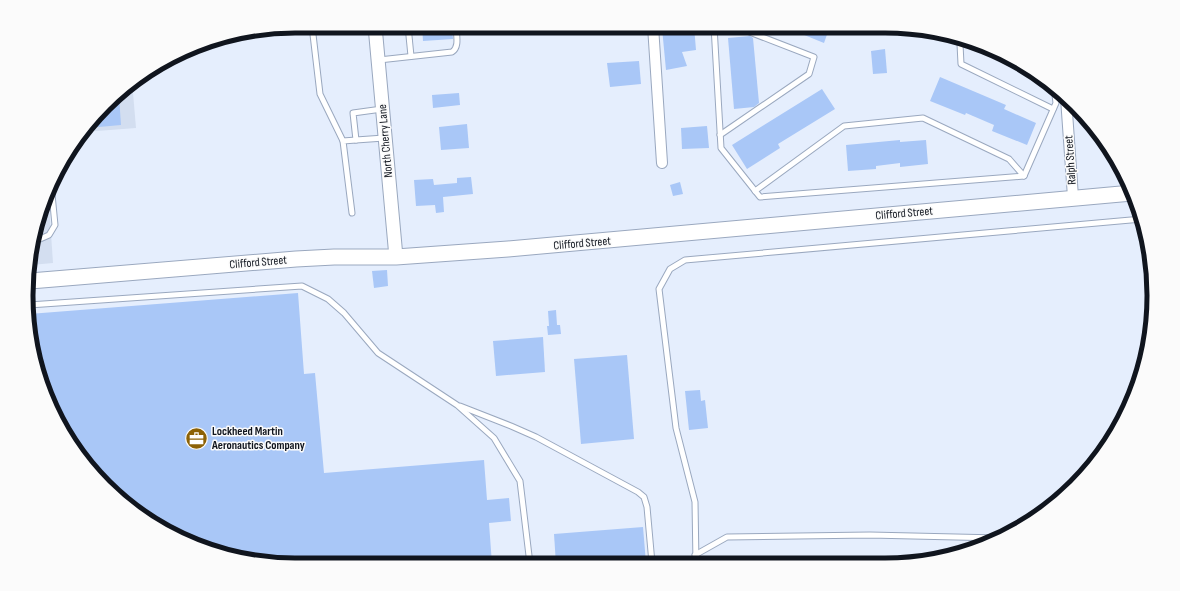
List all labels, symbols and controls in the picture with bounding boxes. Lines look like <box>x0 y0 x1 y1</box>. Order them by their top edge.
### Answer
street label: North Cherry Lane <box>375 103 396 178</box>
street label: Ralph Street <box>1061 134 1080 185</box>
street label: Clifford Street <box>875 203 934 223</box>
street label: Clifford Street <box>553 233 612 253</box>
street label: Clifford Street <box>229 252 288 272</box>
place label: Lockheed Martin Aeronautics Company <box>211 424 305 453</box>
office icon: Lockheed Martin Aeronautics Company <box>183 425 209 451</box>

